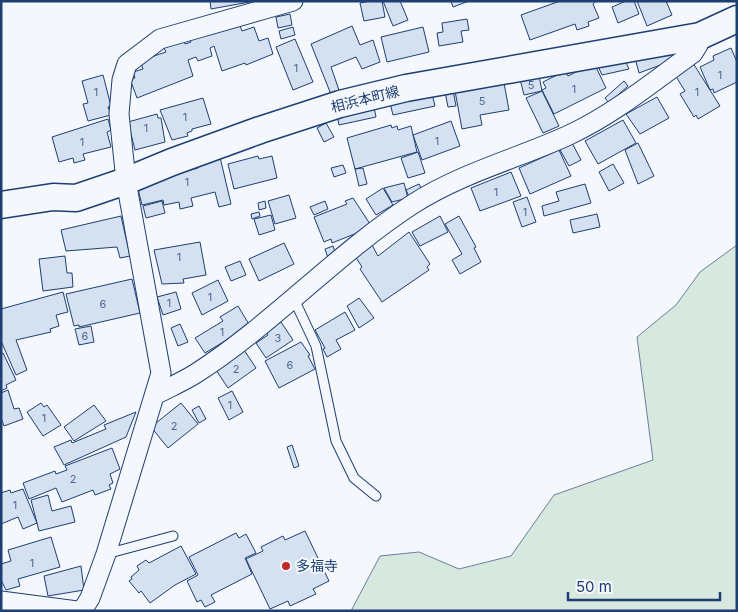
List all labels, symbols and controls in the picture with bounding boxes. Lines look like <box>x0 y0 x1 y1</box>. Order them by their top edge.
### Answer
house number: 1 <box>294 61 298 75</box>
house number: 1 <box>718 68 722 82</box>
house number: 5 <box>528 78 535 92</box>
street label: 相浜本町線 <box>329 82 401 115</box>
house number: 1 <box>572 82 576 96</box>
house number: 1 <box>94 85 98 99</box>
house number: 1 <box>695 85 699 99</box>
house number: 5 <box>479 94 486 108</box>
house number: 1 <box>183 110 187 124</box>
house number: 1 <box>144 121 148 135</box>
house number: 1 <box>435 134 439 148</box>
house number: 1 <box>80 135 84 149</box>
house number: 1 <box>185 175 189 189</box>
house number: 1 <box>494 185 498 199</box>
house number: 1 <box>523 205 527 219</box>
house number: 1 <box>177 250 181 264</box>
house number: 1 <box>208 290 212 304</box>
house number: 1 <box>167 296 171 310</box>
house number: 6 <box>100 297 107 311</box>
house number: 1 <box>220 325 224 339</box>
house number: 6 <box>82 329 89 343</box>
house number: 3 <box>275 331 282 345</box>
house number: 6 <box>287 358 294 372</box>
house number: 2 <box>233 362 239 376</box>
house number: 1 <box>228 398 232 412</box>
house number: 1 <box>42 411 46 425</box>
house number: 2 <box>171 419 177 433</box>
house number: 2 <box>70 472 76 486</box>
house number: 1 <box>13 498 17 512</box>
house number: 1 <box>30 556 34 570</box>
place label: 多福寺 <box>296 557 338 574</box>
marker: 多福寺 <box>280 560 292 572</box>
scale bar <box>568 570 720 602</box>
text: 50 m <box>576 577 612 596</box>

